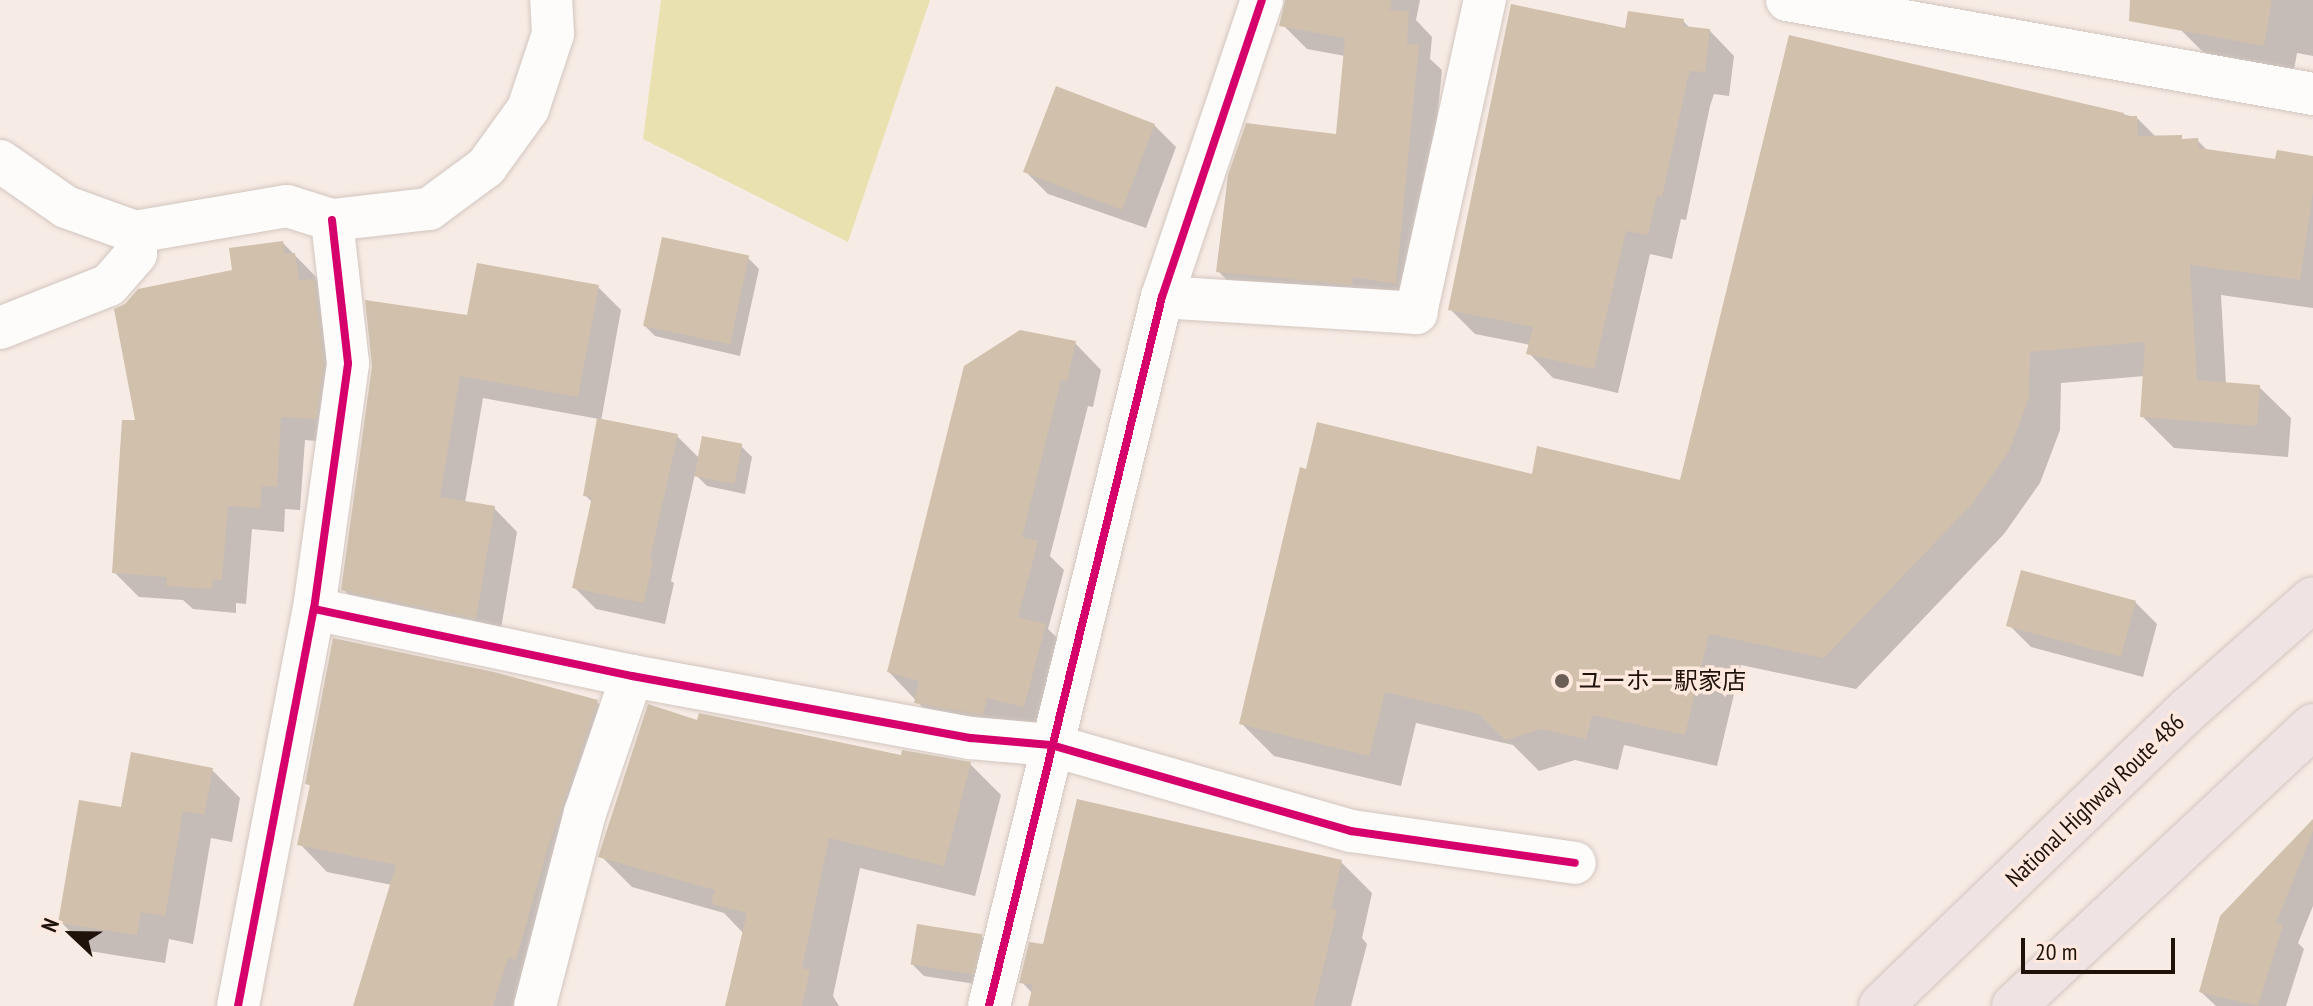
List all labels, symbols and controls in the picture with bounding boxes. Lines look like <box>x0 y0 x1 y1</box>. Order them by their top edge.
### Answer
place label: ユーホー駅家店 <box>1578 667 1746 695</box>
marker: ユーホー駅家店 <box>1553 672 1571 690</box>
street label: National Highway Route 486 <box>2000 707 2190 893</box>
north arrow <box>32 894 112 974</box>
text: N <box>35 914 65 936</box>
scale bar <box>2025 922 2179 972</box>
text: 20 m <box>2035 936 2077 967</box>

